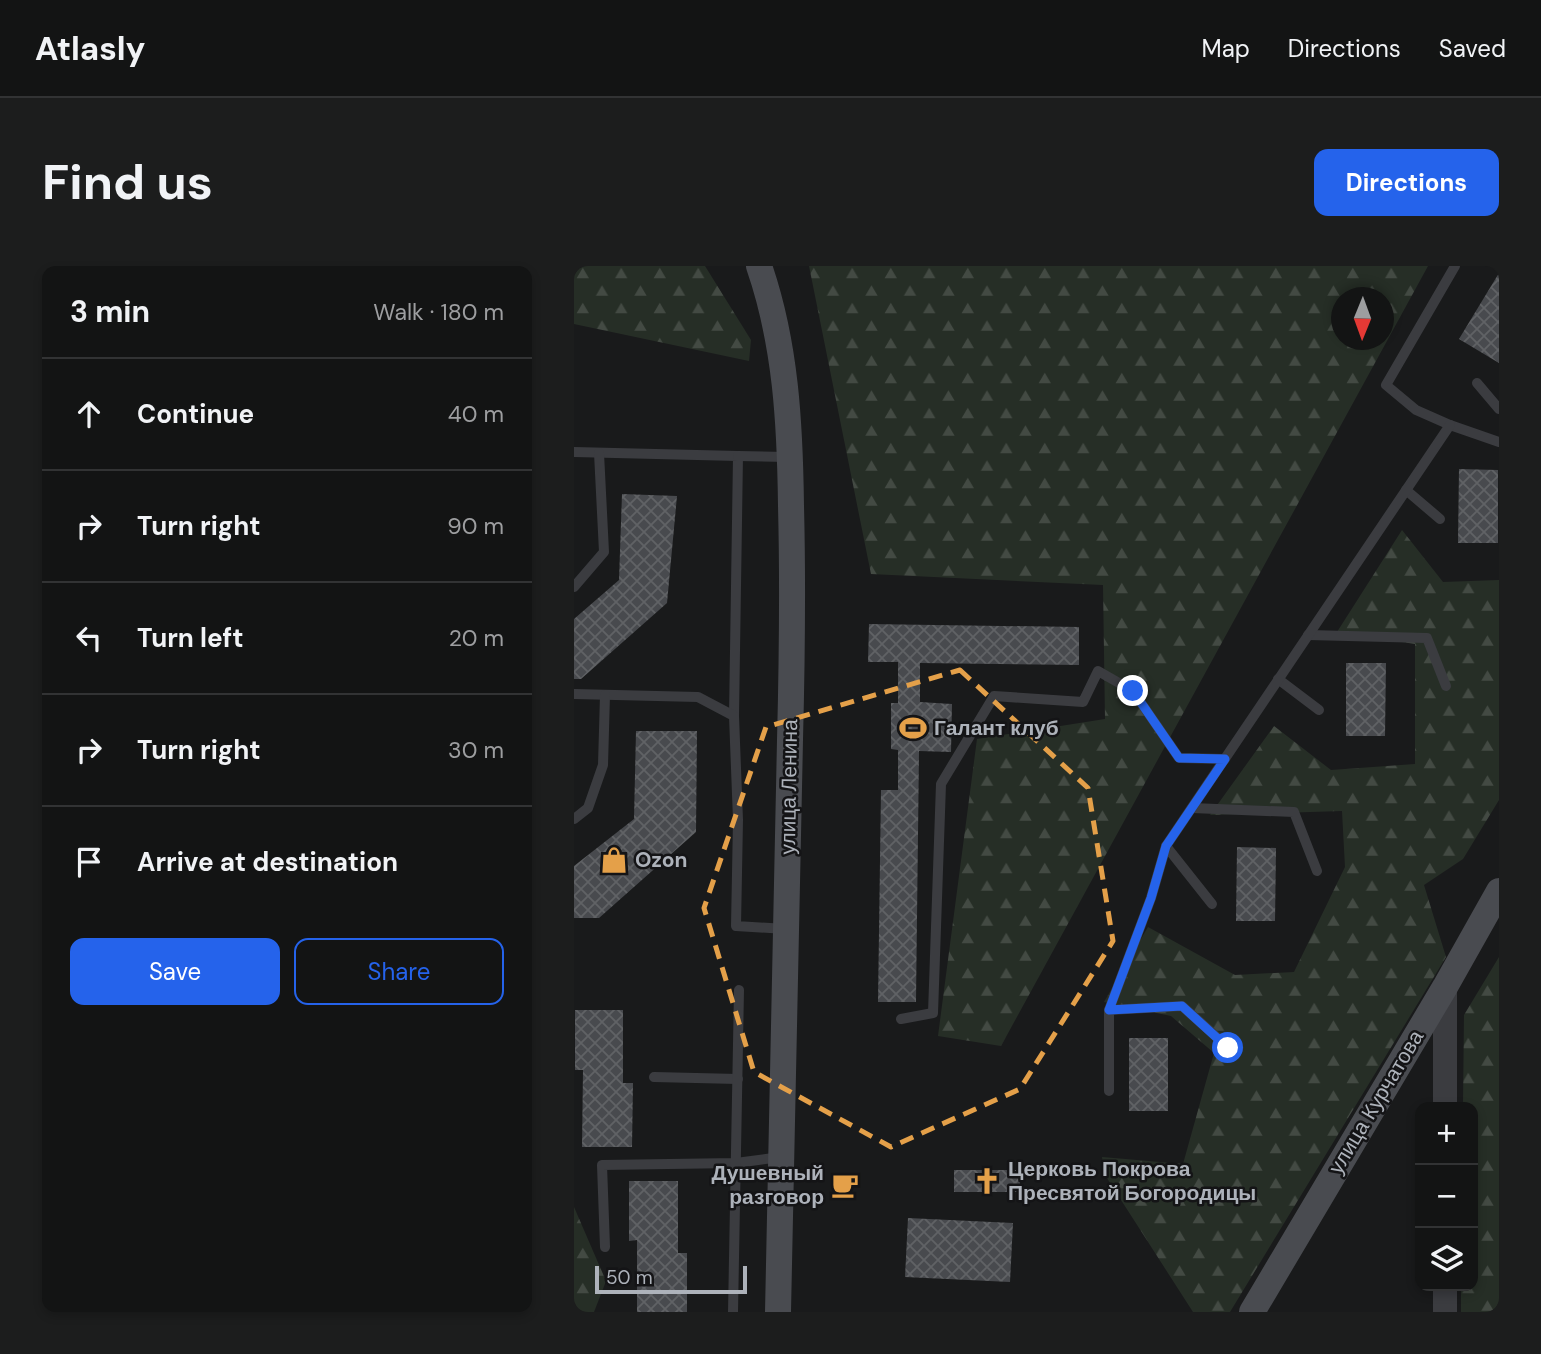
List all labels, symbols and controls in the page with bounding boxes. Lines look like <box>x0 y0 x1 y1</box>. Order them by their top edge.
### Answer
text: Atlasly <box>35 27 145 70</box>
text: Map <box>1202 33 1250 64</box>
text: Directions <box>1288 33 1401 64</box>
text: Saved <box>1439 33 1506 64</box>
button: Directions <box>1314 149 1499 216</box>
text: Find us <box>42 150 213 214</box>
north arrow <box>1331 287 1394 350</box>
text: 3 min <box>70 292 150 331</box>
text: Walk · 180 m <box>373 297 504 327</box>
icon: ahead <box>70 395 108 433</box>
text: Continue <box>137 397 254 431</box>
text: 40 m <box>448 399 504 429</box>
icon: right <box>70 507 108 545</box>
text: Turn right <box>137 509 261 543</box>
text: 90 m <box>447 511 504 541</box>
icon: left <box>70 619 108 657</box>
text: Turn left <box>137 621 244 655</box>
text: 20 m <box>449 623 504 653</box>
route end <box>1117 675 1148 706</box>
sports icon: Галант клуб <box>898 713 928 743</box>
place label: Галант клуб <box>934 714 1059 742</box>
street label: улица Ленина <box>774 719 804 855</box>
icon: right <box>70 731 108 769</box>
text: Turn right <box>137 733 261 767</box>
text: 30 m <box>448 735 504 765</box>
icon: arrive <box>70 843 108 881</box>
text: Arrive at destination <box>137 845 398 879</box>
shop icon: Ozon <box>599 845 629 875</box>
place label: Ozon <box>635 846 688 874</box>
button: Save <box>70 938 280 1005</box>
button: Share <box>294 938 504 1005</box>
street label: улица Курчатова <box>1322 1025 1430 1179</box>
route start <box>1212 1032 1243 1063</box>
map controls <box>1415 1102 1478 1291</box>
button: + <box>1415 1102 1478 1165</box>
place label: Церковь Покрова Пресвятой Богородицы <box>1008 1155 1256 1207</box>
place label: Душевный разговор <box>711 1159 824 1211</box>
button: − <box>1415 1165 1478 1228</box>
church icon: Церковь Покрова Пресвятой Богородицы <box>972 1166 1002 1196</box>
cafe icon: Душевный разговор <box>830 1170 860 1200</box>
button: layers <box>1415 1228 1478 1291</box>
scale bar <box>595 1263 747 1295</box>
text: 50 m <box>606 1265 653 1290</box>

